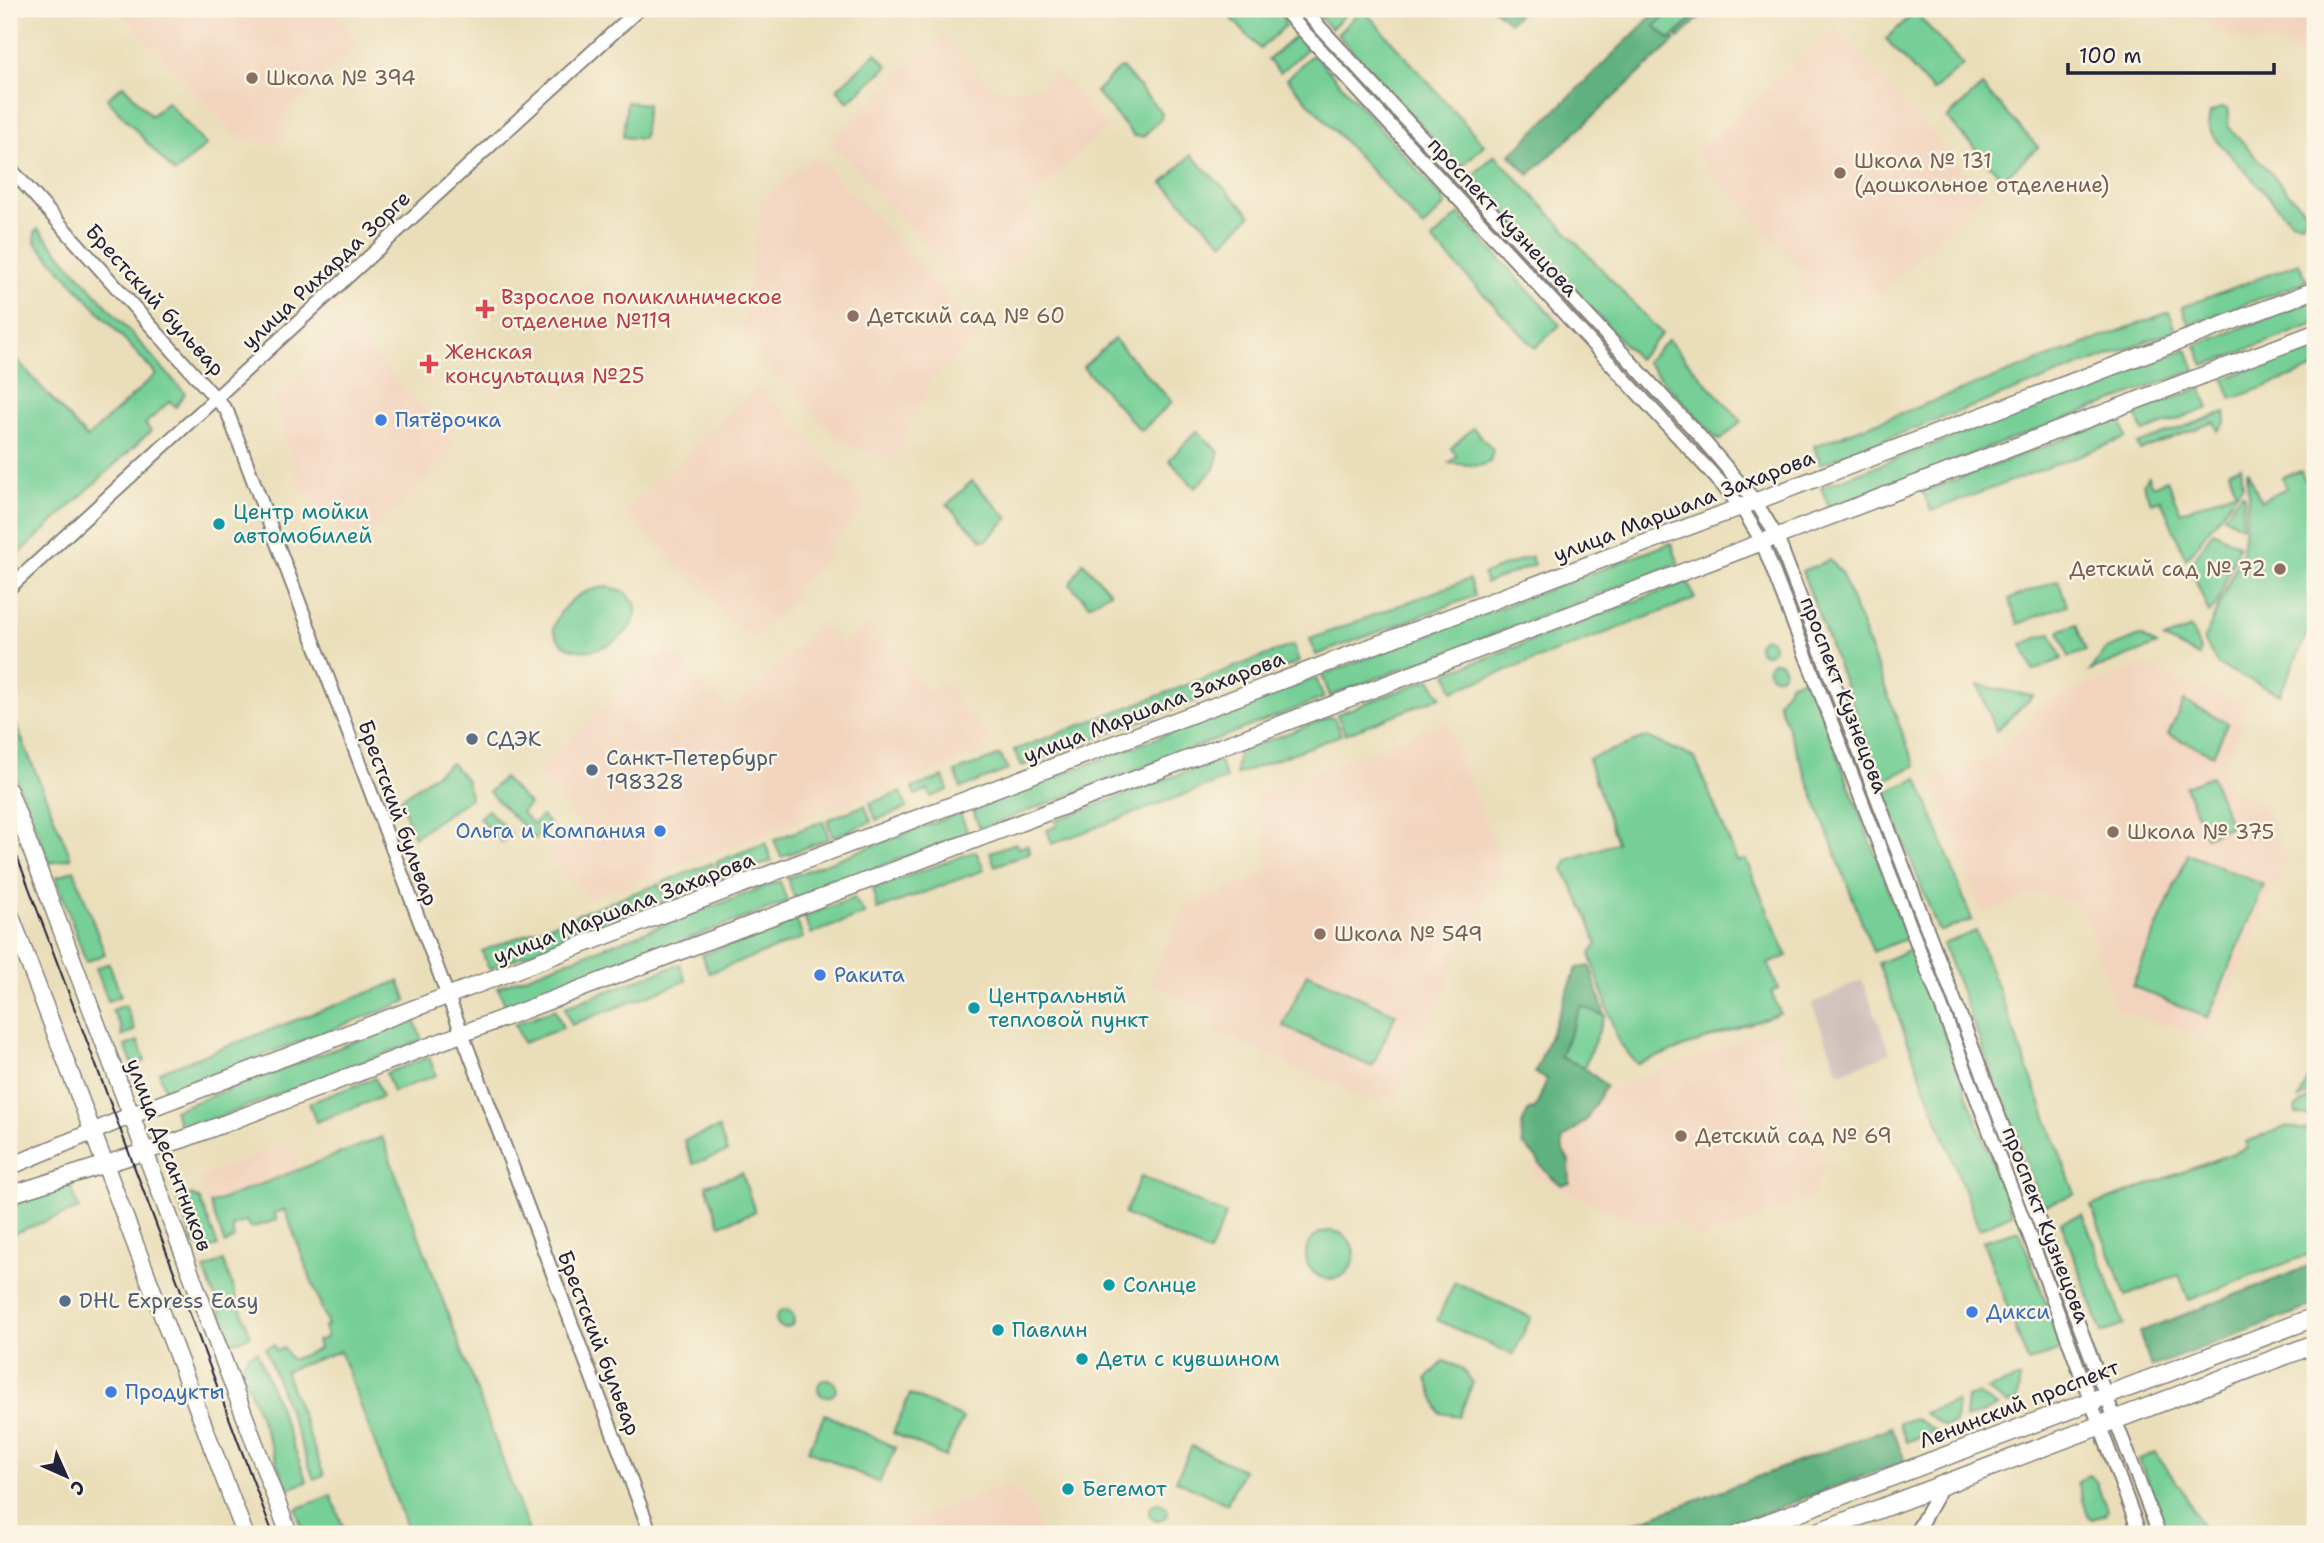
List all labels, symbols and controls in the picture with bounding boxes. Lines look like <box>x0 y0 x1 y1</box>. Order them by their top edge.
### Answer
scale bar <box>2068 32 2275 76</box>
text: 100 m <box>2079 42 2142 70</box>
place label: Школа № 394 <box>266 64 416 92</box>
marker: Школа № 394 <box>244 70 260 86</box>
street label: проспект Кузнецова <box>1422 131 1584 303</box>
place label: Школа № 131 (дошкольное отделение) <box>1854 147 2109 199</box>
marker: Школа № 131 (дошкольное отделение) <box>1832 165 1848 181</box>
street label: улица Рихарда Зорге <box>235 184 417 356</box>
street label: Брестский бульвар <box>79 218 231 382</box>
place label: Взрослое поликлиническое отделение №119 <box>501 283 782 335</box>
marker: Взрослое поликлиническое отделение №119 <box>475 299 495 319</box>
place label: Детский сад № 60 <box>867 302 1065 330</box>
marker: Детский сад № 60 <box>845 308 861 324</box>
place label: Женская консультация №25 <box>445 338 645 390</box>
marker: Женская консультация №25 <box>419 354 439 374</box>
place label: Пятёрочка <box>395 406 501 434</box>
marker: Пятёрочка <box>373 412 389 428</box>
street label: улица Маршала Захарова <box>1549 443 1819 569</box>
place label: Центр мойки автомобилей <box>233 498 372 550</box>
marker: Центр мойки автомобилей <box>211 516 227 532</box>
place label: Детский сад № 72 <box>2069 555 2266 583</box>
marker: Детский сад № 72 <box>2272 561 2288 577</box>
street label: проспект Кузнецова <box>1794 593 1894 797</box>
street label: улица Маршала Захарова <box>1019 644 1289 770</box>
street label: Брестский бульвар <box>351 716 445 910</box>
place label: СДЭК <box>486 725 542 753</box>
marker: СДЭК <box>464 731 480 747</box>
place label: Санкт-Петербург 198328 <box>606 744 778 796</box>
marker: Санкт-Петербург 198328 <box>584 762 600 778</box>
place label: Ольга и Компания <box>455 817 646 845</box>
place label: Школа № 375 <box>2127 818 2274 846</box>
marker: Ольга и Компания <box>652 823 668 839</box>
marker: Школа № 375 <box>2105 824 2121 840</box>
street label: улица Маршала Захарова <box>489 845 759 971</box>
place label: Школа № 549 <box>1334 920 1483 948</box>
marker: Школа № 549 <box>1312 926 1328 942</box>
place label: Ракита <box>834 961 905 989</box>
marker: Ракита <box>812 967 828 983</box>
place label: Центральный тепловой пункт <box>988 982 1149 1034</box>
marker: Центральный тепловой пункт <box>966 1000 982 1016</box>
street label: улица Десантников <box>119 1055 219 1255</box>
place label: Детский сад № 69 <box>1695 1122 1892 1150</box>
street label: проспект Кузнецова <box>1996 1123 2096 1327</box>
marker: Детский сад № 69 <box>1673 1128 1689 1144</box>
street label: Брестский бульвар <box>551 1247 647 1439</box>
place label: Солнце <box>1123 1271 1197 1299</box>
marker: Солнце <box>1101 1277 1117 1293</box>
place label: DHL Express Easy <box>79 1287 258 1315</box>
marker: DHL Express Easy <box>57 1293 73 1309</box>
place label: Дикси <box>1986 1298 2050 1326</box>
marker: Дикси <box>1964 1304 1980 1320</box>
place label: Павлин <box>1012 1316 1088 1344</box>
marker: Павлин <box>990 1322 1006 1338</box>
place label: Дети с кувшином <box>1096 1345 1280 1373</box>
marker: Дети с кувшином <box>1074 1351 1090 1367</box>
street label: Ленинский проспект <box>1915 1353 2123 1455</box>
place label: Продукты <box>125 1378 225 1406</box>
marker: Продукты <box>103 1384 119 1400</box>
north arrow <box>32 1442 102 1512</box>
text: С <box>65 1475 91 1501</box>
place label: Бегемот <box>1082 1475 1167 1503</box>
marker: Бегемот <box>1060 1481 1076 1497</box>

